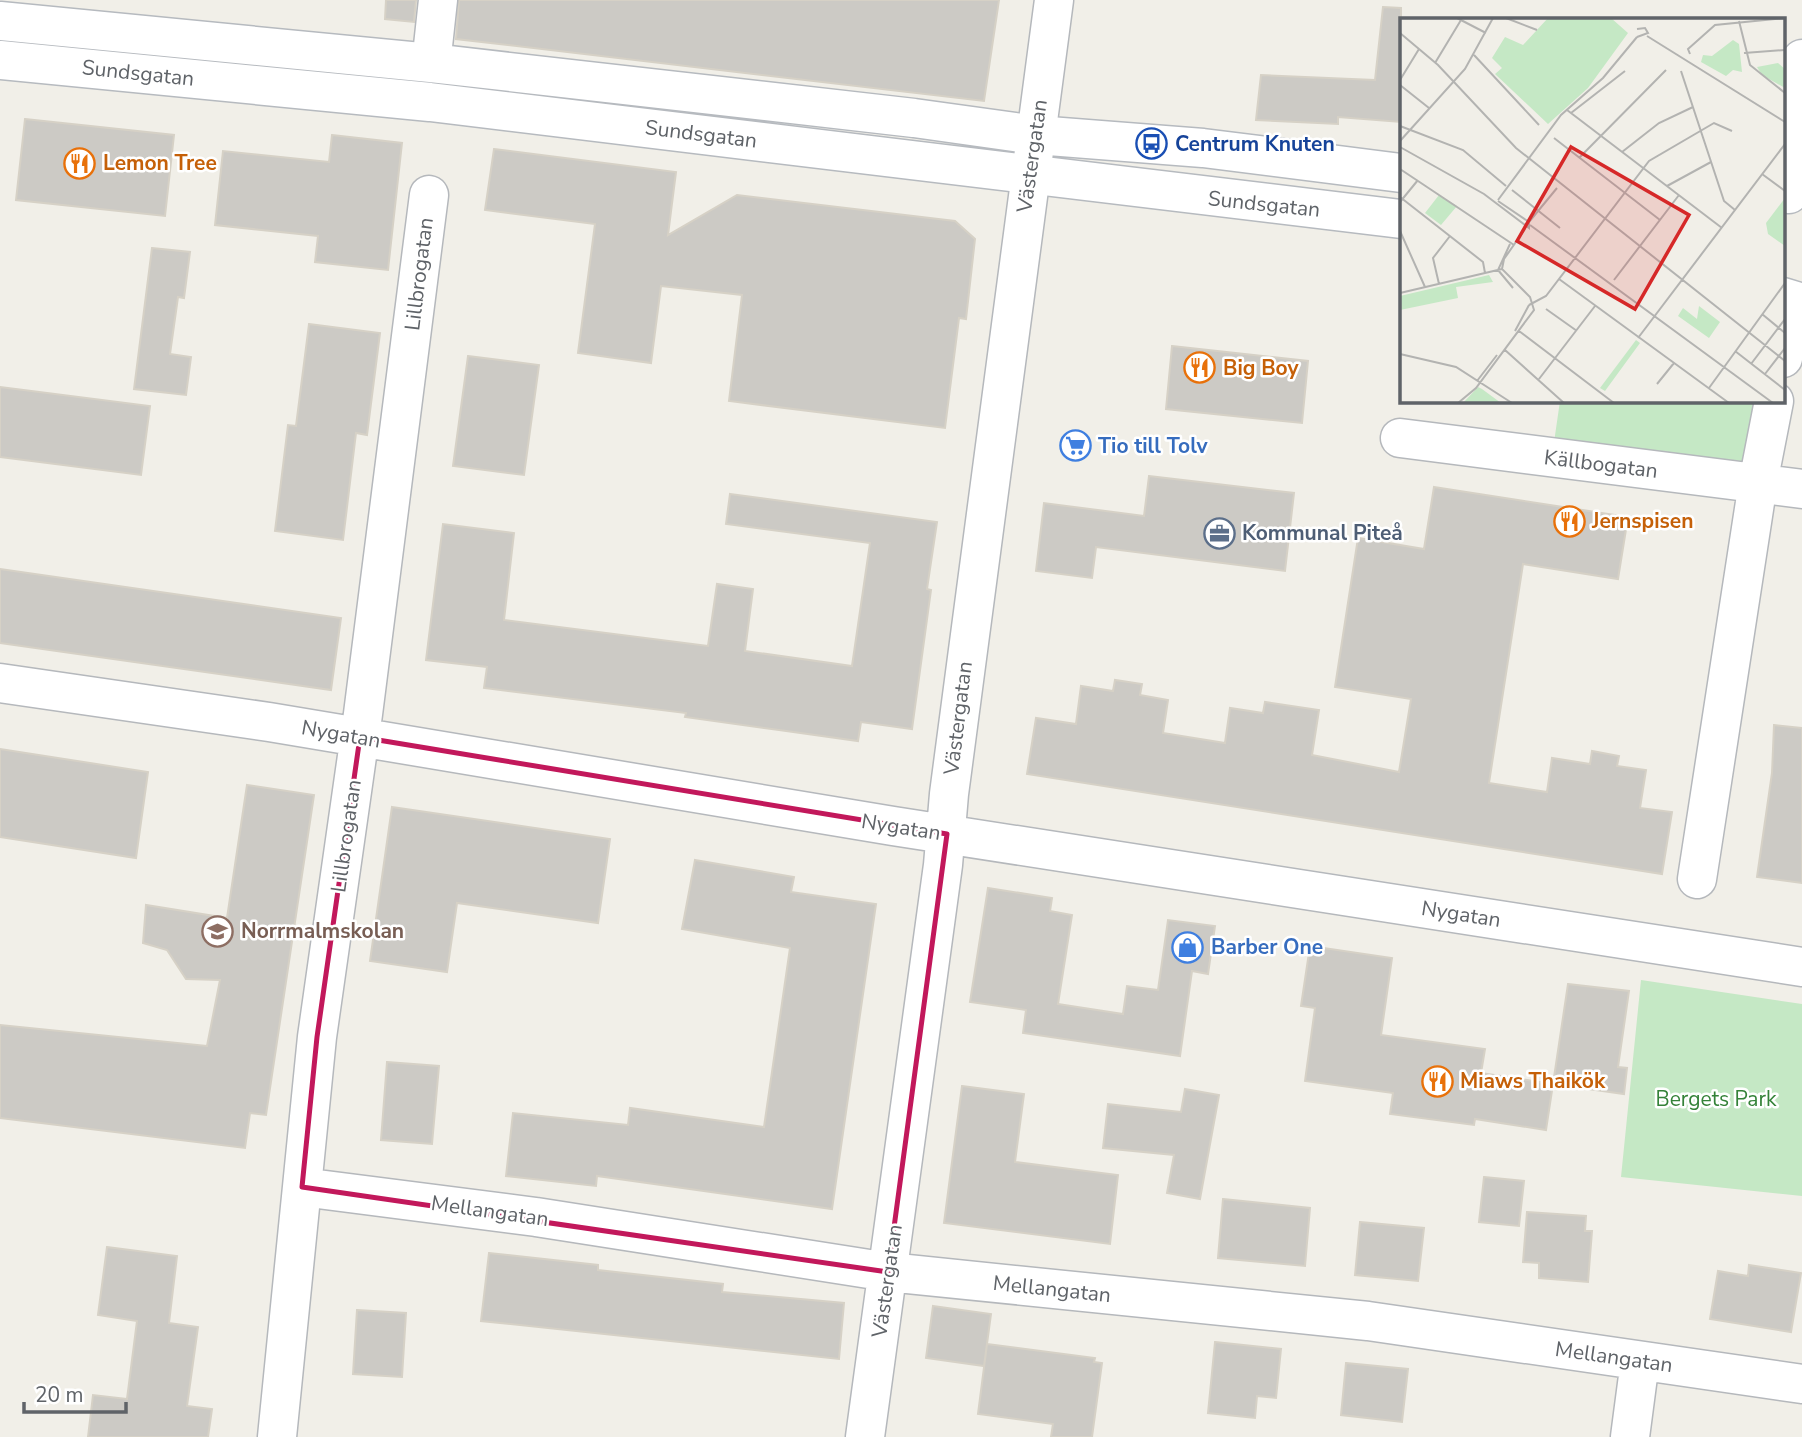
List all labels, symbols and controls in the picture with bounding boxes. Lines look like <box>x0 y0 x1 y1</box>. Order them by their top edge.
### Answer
inset map <box>1400 18 1784 402</box>
street label: Sundsgatan <box>80 53 196 93</box>
street label: Västergatan <box>1010 98 1054 215</box>
street label: Sundsgatan <box>643 113 759 155</box>
bus stop icon: Centrum Knuten <box>1135 127 1169 161</box>
place label: Centrum Knuten <box>1175 130 1335 158</box>
restaurant icon: Lemon Tree <box>63 146 97 180</box>
place label: Lemon Tree <box>103 149 217 177</box>
street label: Sundsgatan <box>1206 184 1322 224</box>
street label: Lillbrogatan <box>398 216 440 332</box>
restaurant icon: Big Boy <box>1183 351 1217 385</box>
place label: Big Boy <box>1223 354 1299 382</box>
supermarket icon: Tio till Tolv <box>1058 429 1092 463</box>
place label: Tio till Tolv <box>1098 432 1209 460</box>
street label: Källbogatan <box>1542 443 1660 485</box>
restaurant icon: Jernspisen <box>1552 504 1586 538</box>
place label: Jernspisen <box>1591 507 1693 535</box>
office icon: Kommunal Piteå <box>1202 516 1236 550</box>
place label: Kommunal Piteå <box>1242 519 1403 547</box>
street label: Västergatan <box>937 660 979 777</box>
street label: Nygatan <box>299 713 383 755</box>
street label: Lillbrogatan <box>324 778 368 894</box>
street label: Nygatan <box>859 807 943 847</box>
street label: Nygatan <box>1419 894 1503 934</box>
school or university icon: Norrmalmskolan <box>201 914 235 948</box>
place label: Norrmalmskolan <box>241 917 404 945</box>
shop icon: Barber One <box>1171 930 1205 964</box>
place label: Barber One <box>1211 933 1323 961</box>
restaurant icon: Miaws Thaikök <box>1420 1064 1454 1098</box>
place label: Miaws Thaikök <box>1460 1067 1606 1095</box>
park label: Bergets Park <box>1655 1085 1777 1113</box>
street label: Mellangatan <box>429 1189 551 1233</box>
street label: Västergatan <box>865 1223 909 1340</box>
street label: Mellangatan <box>992 1269 1112 1309</box>
street label: Mellangatan <box>1553 1335 1675 1379</box>
scale bar <box>24 1370 126 1414</box>
text: 20 m <box>35 1381 84 1409</box>

